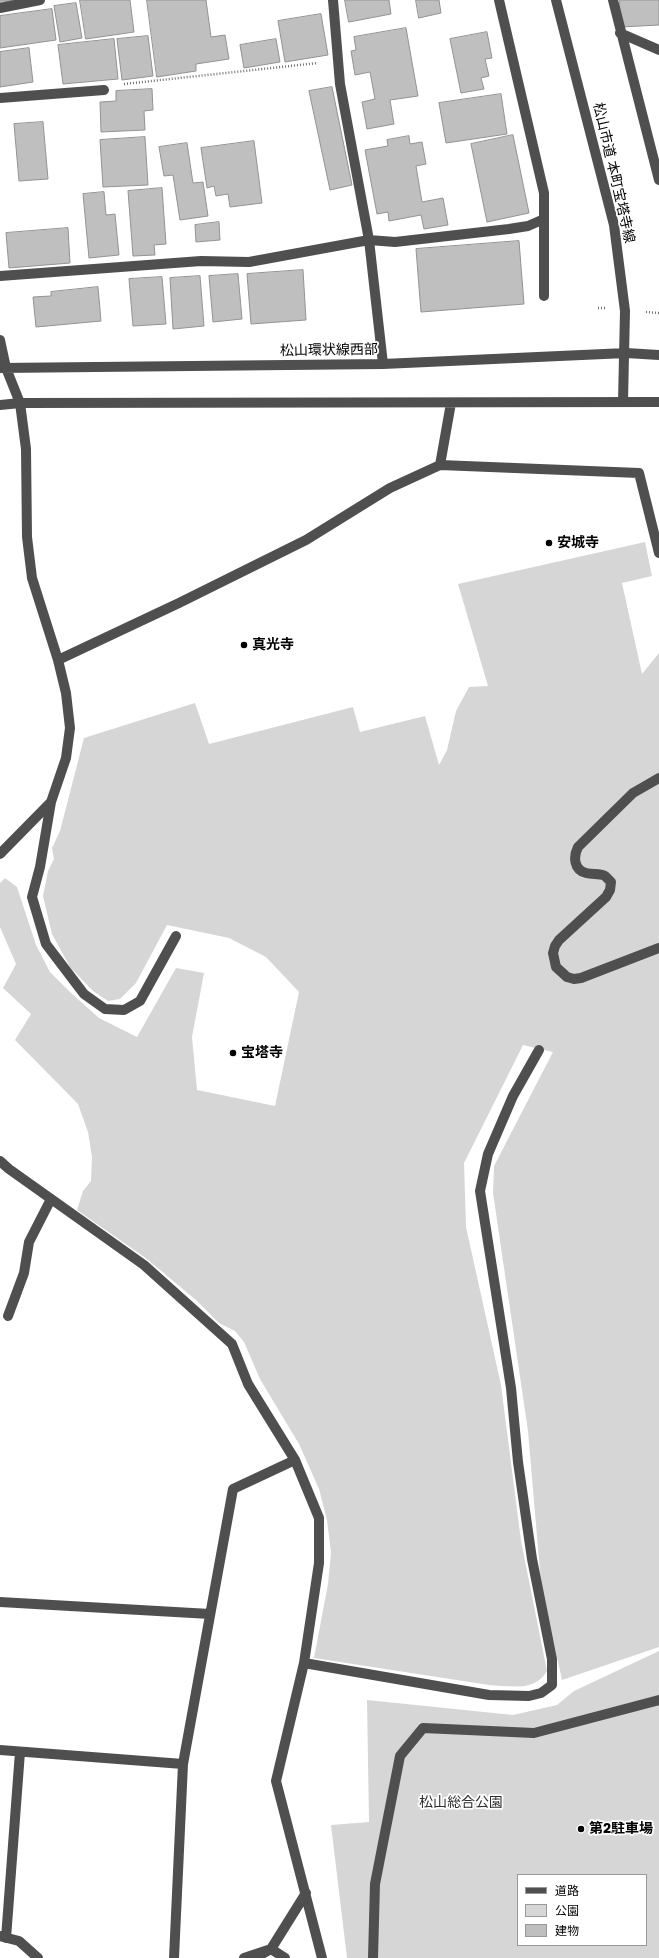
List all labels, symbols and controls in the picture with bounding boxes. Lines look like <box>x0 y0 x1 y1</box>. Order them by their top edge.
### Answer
street label: 松山市道 本町宝塔寺線 <box>589 101 637 245</box>
street label: 松山環状線西部 <box>280 342 378 360</box>
place label: 安城寺 <box>557 535 599 551</box>
marker: 安城寺 <box>544 538 554 548</box>
place label: 真光寺 <box>252 637 294 653</box>
marker: 真光寺 <box>239 640 249 650</box>
place label: 宝塔寺 <box>241 1045 283 1061</box>
marker: 宝塔寺 <box>228 1048 238 1058</box>
park label: 松山総合公園 <box>419 1795 503 1811</box>
place label: 第2駐車場 <box>589 1821 653 1837</box>
marker: 第2駐車場 <box>576 1824 586 1834</box>
legend <box>517 1874 647 1946</box>
text: 道路 <box>555 1882 579 1899</box>
text: 公園 <box>555 1902 579 1919</box>
text: 建物 <box>555 1922 579 1939</box>

